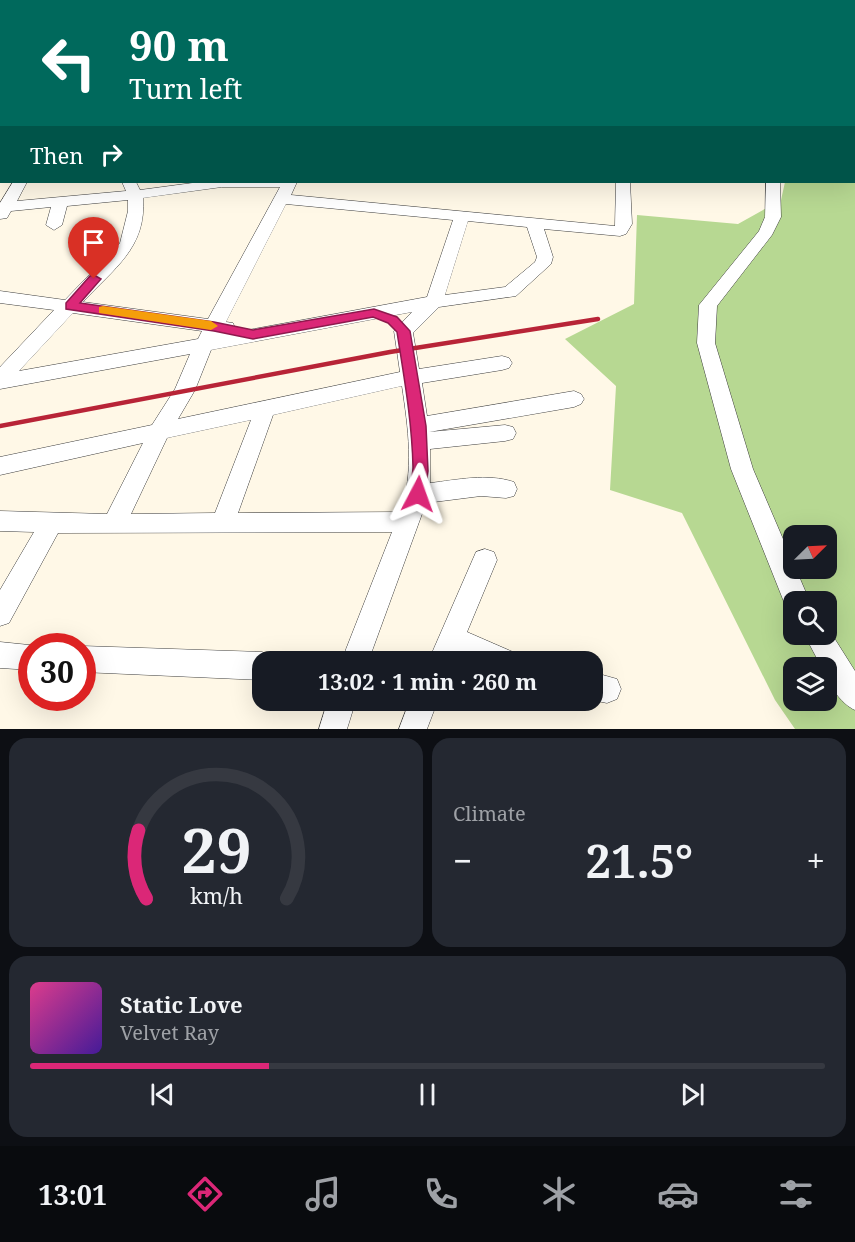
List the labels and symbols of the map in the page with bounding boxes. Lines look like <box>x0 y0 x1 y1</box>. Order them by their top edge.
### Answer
pin <box>68 217 119 279</box>
position arrow <box>386 462 450 526</box>
north arrow <box>783 525 837 579</box>
speed limit sign: 30 <box>18 633 96 711</box>

